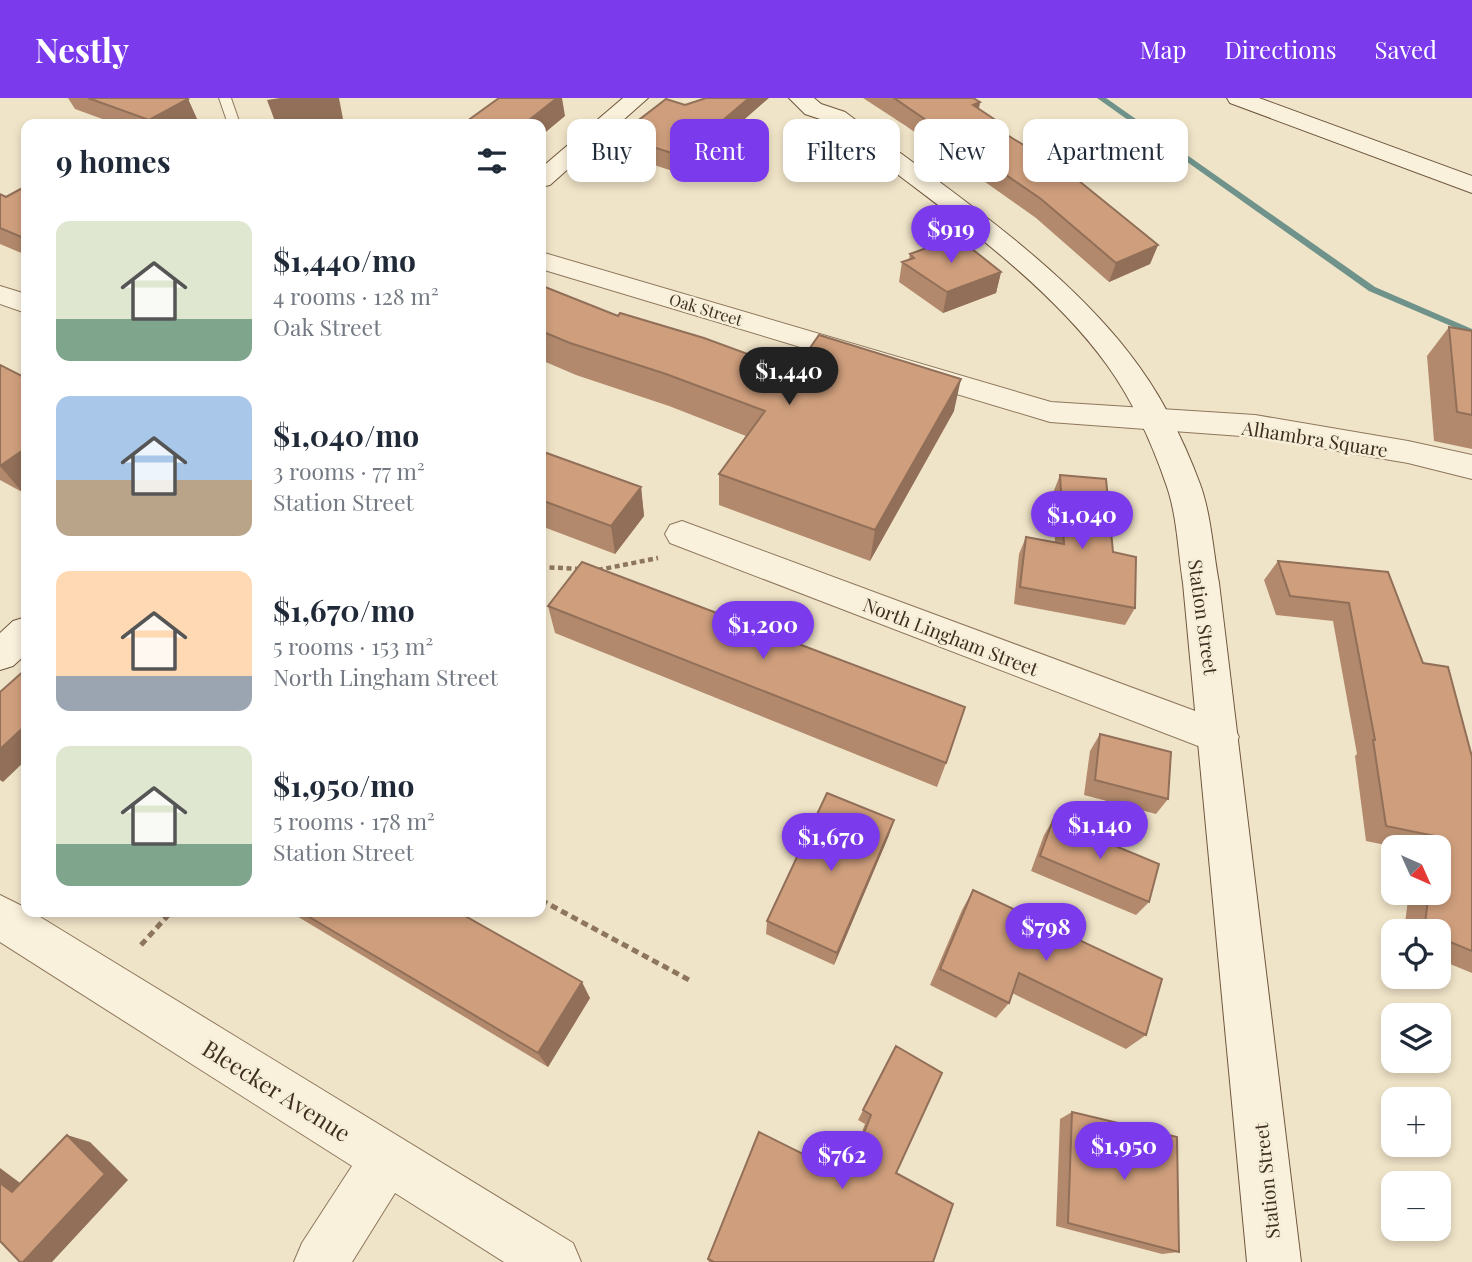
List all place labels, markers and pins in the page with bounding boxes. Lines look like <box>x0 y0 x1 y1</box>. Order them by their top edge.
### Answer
pin: $919 <box>910 206 992 265</box>
pin: $1,440 <box>732 348 846 407</box>
pin: $1,040 <box>1025 491 1139 551</box>
pin: $1,200 <box>706 602 820 661</box>
pin: $1,140 <box>1043 802 1157 861</box>
pin: $1,670 <box>774 814 888 873</box>
pin: $798 <box>1005 904 1087 963</box>
pin: $1,950 <box>1067 1122 1181 1182</box>
pin: $762 <box>801 1132 883 1191</box>

